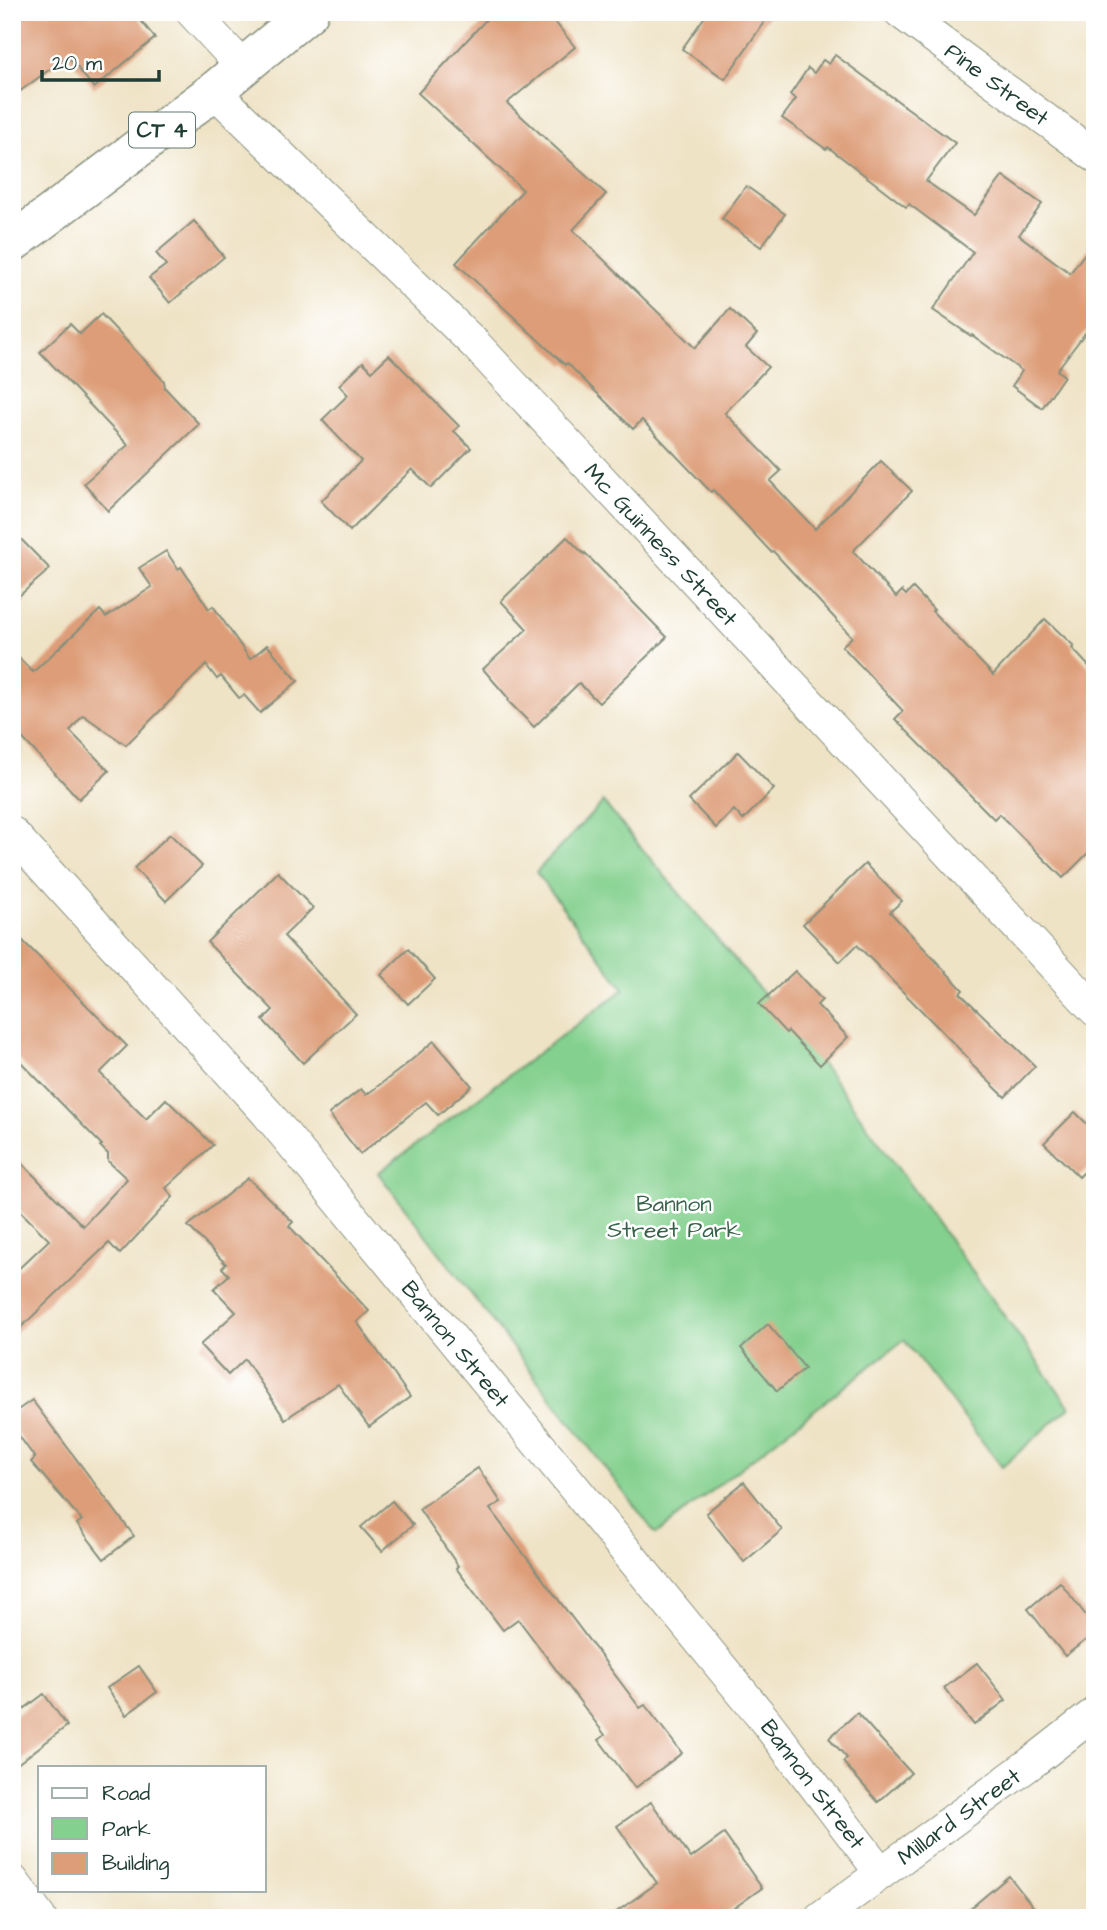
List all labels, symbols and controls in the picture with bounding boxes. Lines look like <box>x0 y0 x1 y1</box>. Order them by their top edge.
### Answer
street label: Pine Street <box>938 35 1056 134</box>
scale bar <box>42 38 159 82</box>
text: 20 m <box>52 49 103 78</box>
road number: CT 4 <box>129 113 195 148</box>
street label: Mc Guinness Street <box>576 456 745 634</box>
park label: Bannon Street Park <box>607 1188 741 1246</box>
street label: Bannon Street <box>394 1274 517 1415</box>
street label: Bannon Street <box>753 1713 873 1857</box>
street label: Millard Street <box>891 1760 1028 1873</box>
legend <box>38 1766 266 1892</box>
text: Road <box>102 1779 150 1808</box>
text: Park <box>102 1815 151 1844</box>
text: Building <box>102 1849 170 1880</box>

